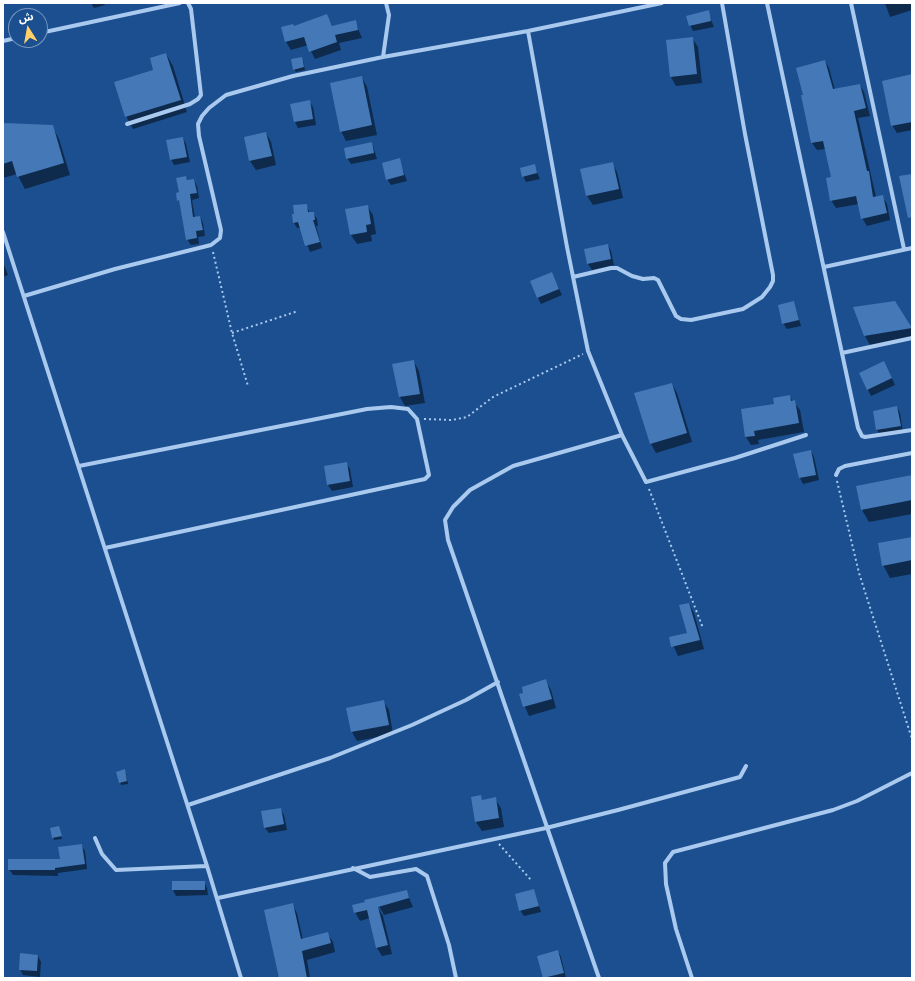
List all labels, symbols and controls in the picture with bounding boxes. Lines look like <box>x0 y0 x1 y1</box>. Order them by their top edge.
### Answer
north arrow <box>8 8 48 48</box>
text: ش <box>17 9 35 26</box>

